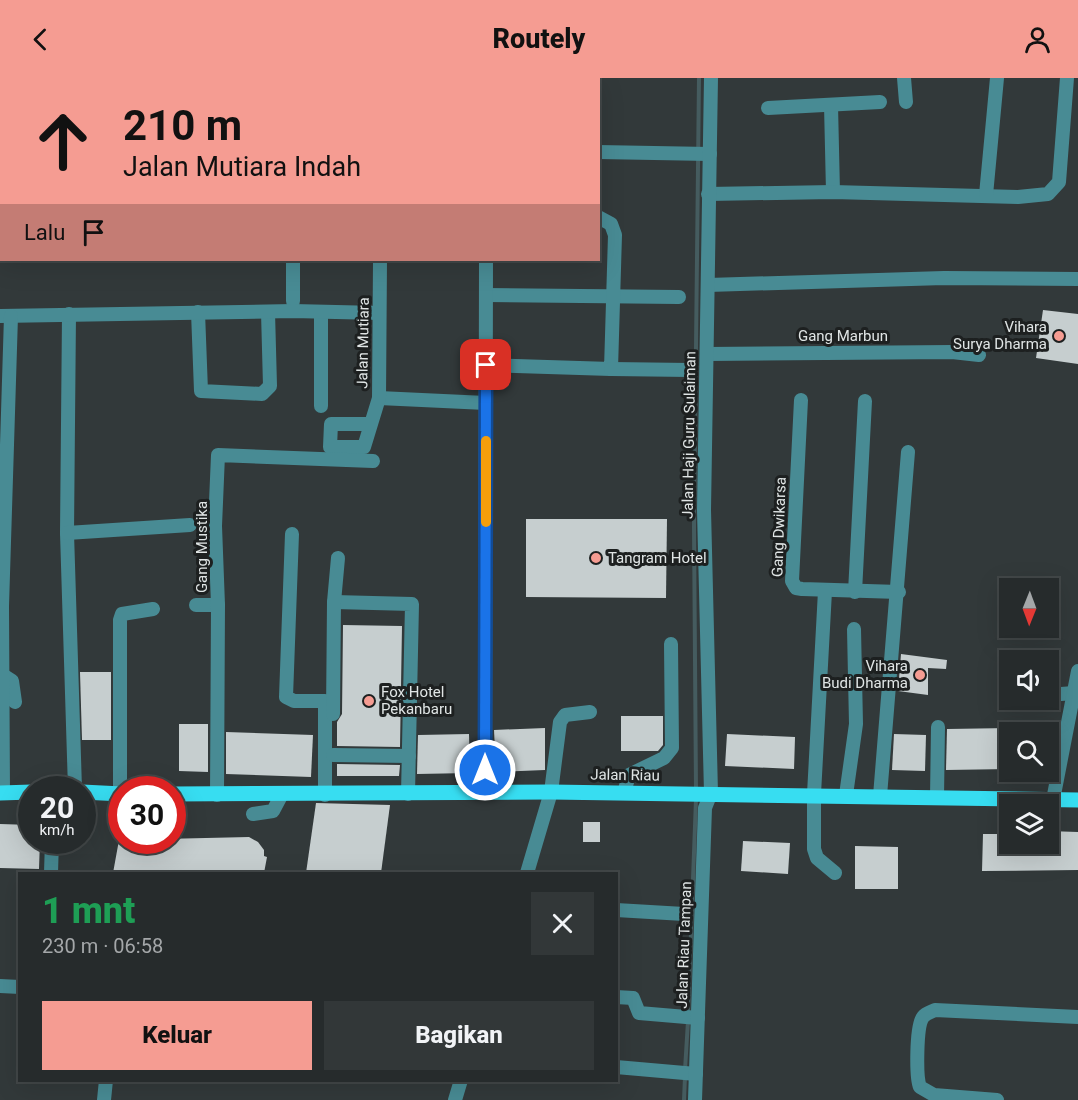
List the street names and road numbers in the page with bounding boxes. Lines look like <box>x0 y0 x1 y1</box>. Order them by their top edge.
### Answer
street label: Jalan Mutiara <box>353 297 373 389</box>
street label: Gang Marbun <box>798 327 888 345</box>
street label: Jalan Haji Guru Sulaiman <box>679 351 699 519</box>
street label: Gang Dwikarsa <box>768 477 790 577</box>
street label: Gang Mustika <box>193 501 211 593</box>
street label: Jalan Riau <box>590 765 660 785</box>
street label: Jalan Riau Tampan <box>673 881 695 1009</box>

